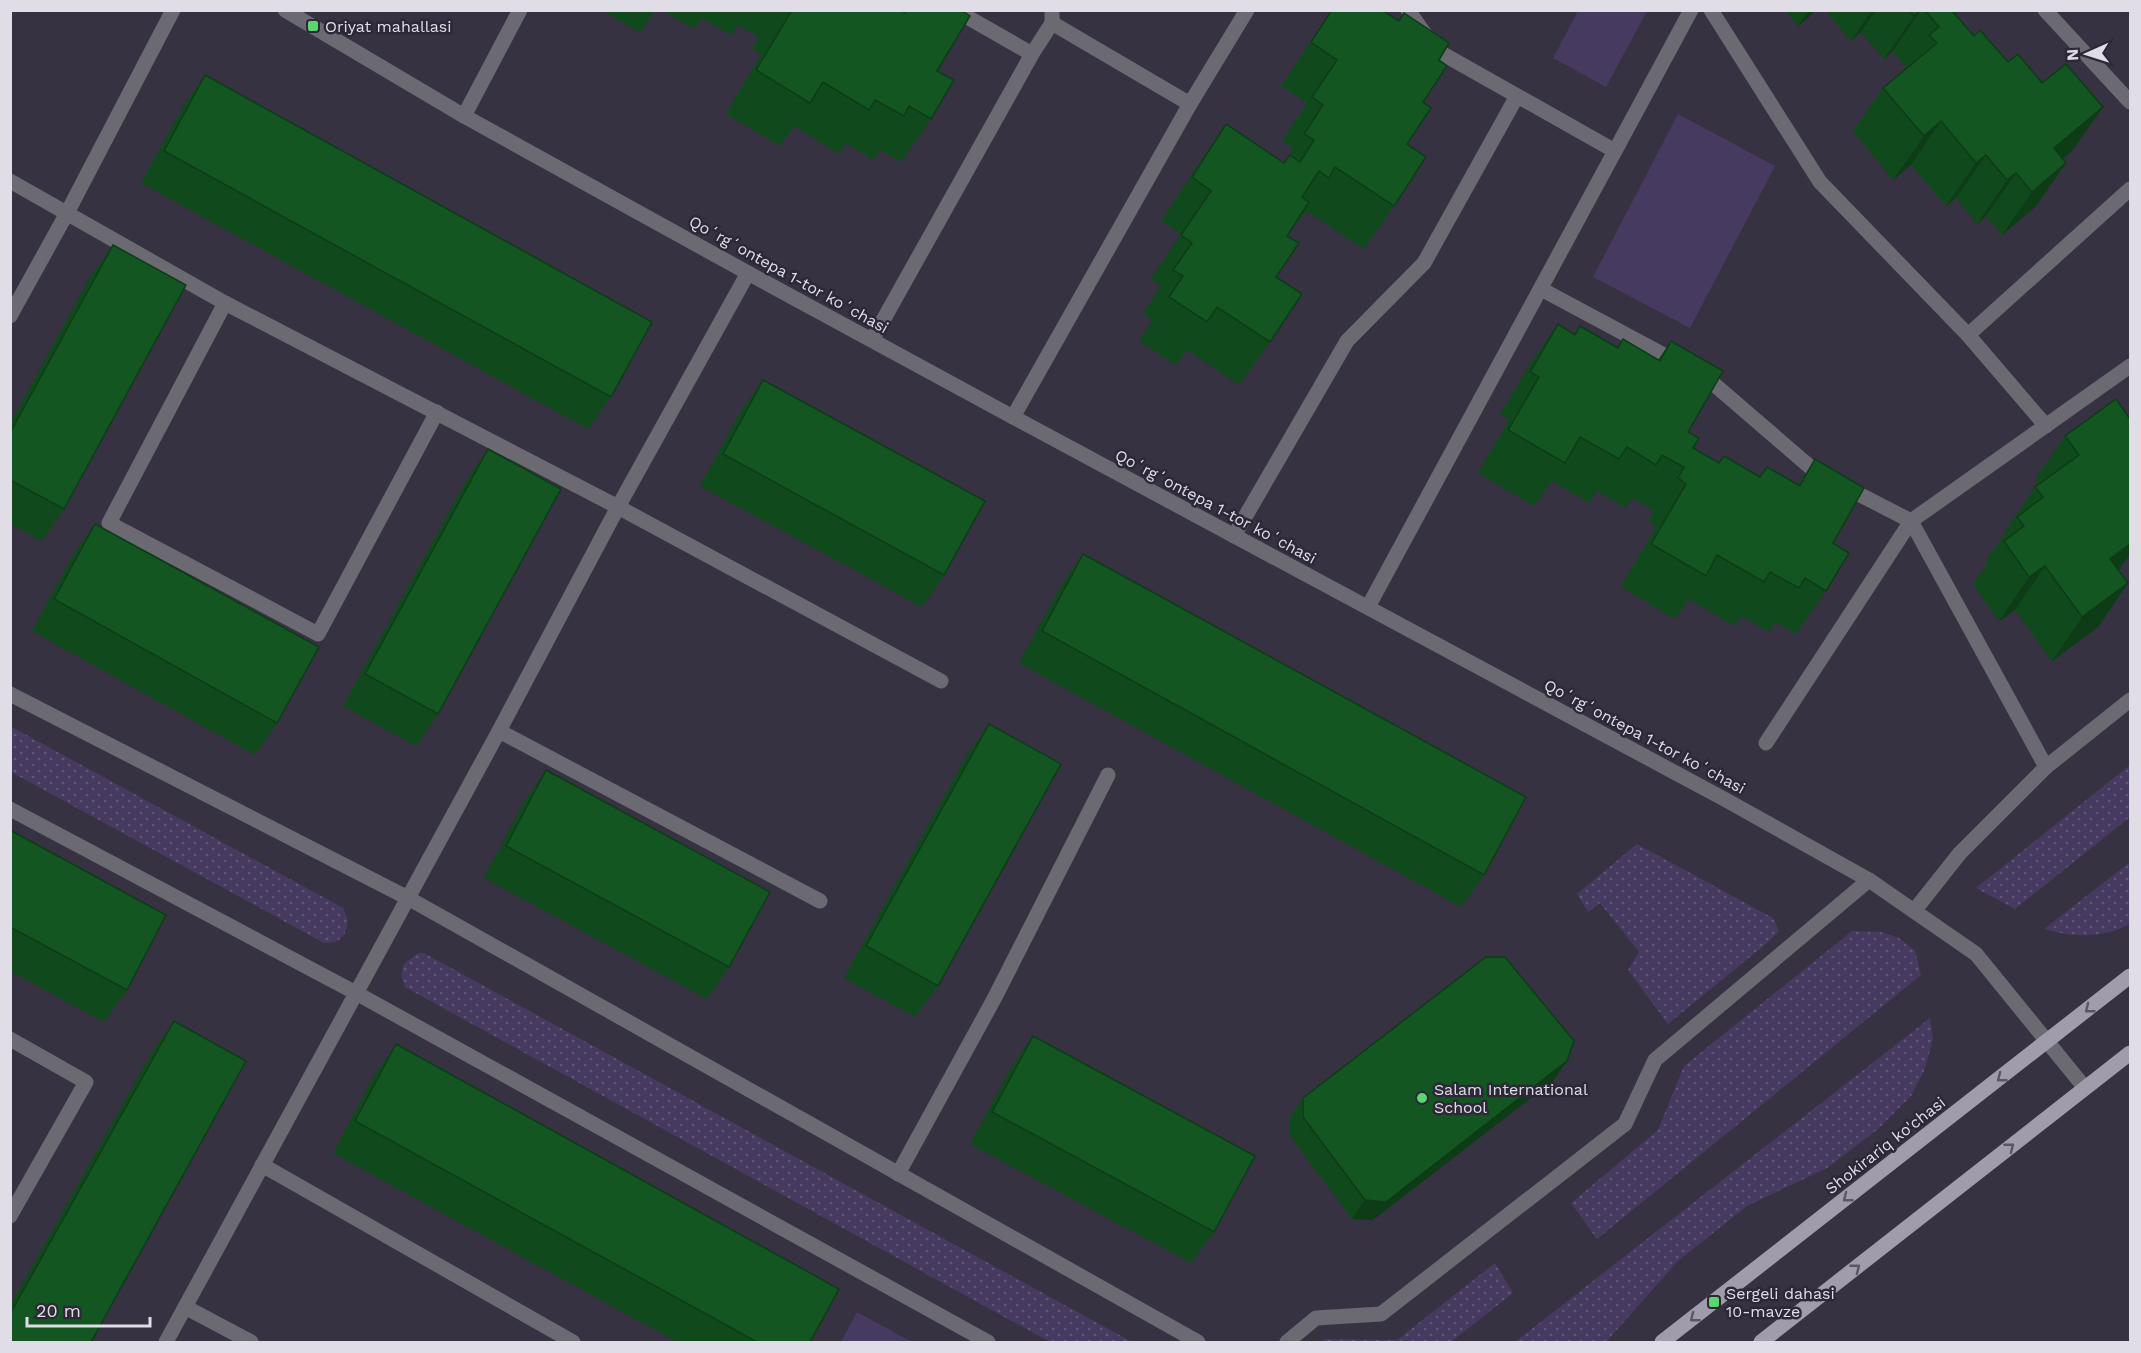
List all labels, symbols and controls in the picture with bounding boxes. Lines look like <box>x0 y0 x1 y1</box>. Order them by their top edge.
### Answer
place label: Oriyat mahallasi <box>325 17 451 36</box>
marker: Oriyat mahallasi <box>306 19 320 33</box>
north arrow <box>2057 24 2117 84</box>
text: N <box>2063 48 2082 61</box>
street label: Qoʻrgʻontepa 1-tor koʻchasi <box>686 212 892 337</box>
street label: Qoʻrgʻontepa 1-tor koʻchasi <box>1112 445 1320 568</box>
street label: Qoʻrgʻontepa 1-tor koʻchasi <box>1541 675 1749 798</box>
one-way arrow <box>2084 1001 2095 1012</box>
one-way arrow <box>1997 1070 2008 1081</box>
place label: Salam International School <box>1434 1080 1588 1117</box>
marker: Salam International School <box>1415 1091 1429 1105</box>
street label: Shokirariq ko'chasi <box>1822 1093 1949 1198</box>
one-way arrow <box>2003 1144 2014 1155</box>
one-way arrow <box>1843 1190 1854 1201</box>
one-way arrow <box>1850 1264 1861 1275</box>
place label: Sergeli dahasi 10-mavze <box>1726 1284 1835 1321</box>
scale bar <box>27 1290 150 1328</box>
marker: Sergeli dahasi 10-mavze <box>1707 1295 1721 1309</box>
text: 20 m <box>36 1300 81 1321</box>
one-way arrow <box>1689 1311 1700 1322</box>

